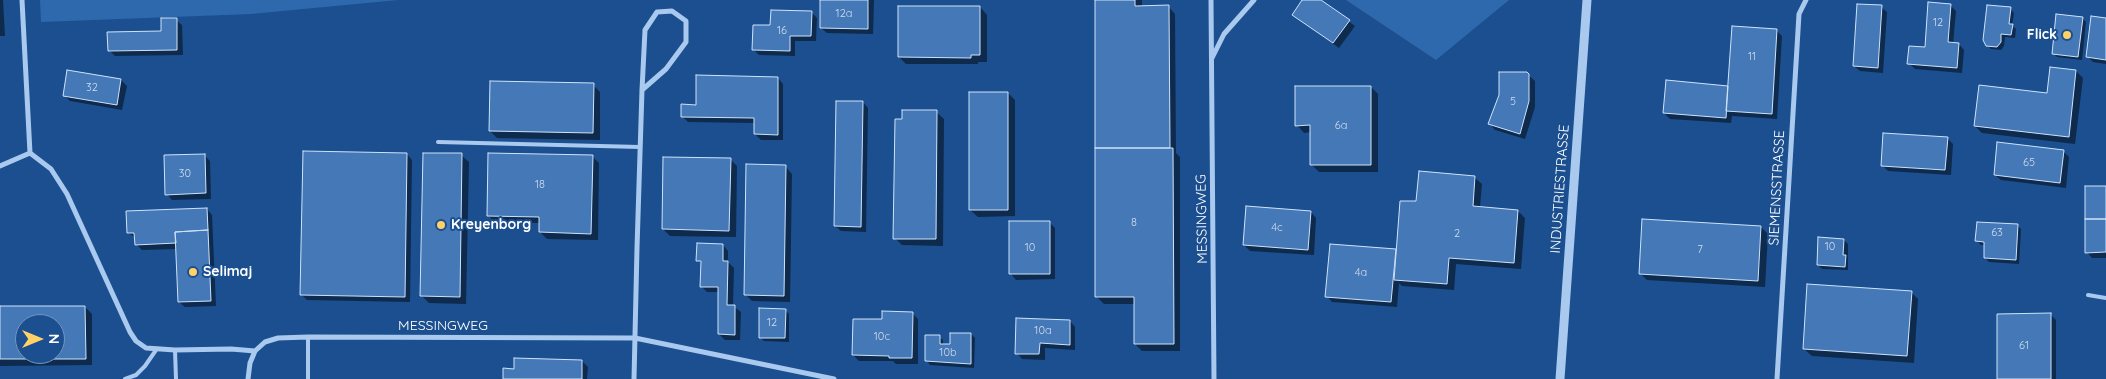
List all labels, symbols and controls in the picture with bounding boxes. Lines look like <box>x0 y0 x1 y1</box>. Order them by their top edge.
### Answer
house number: 12a <box>836 7 852 21</box>
house number: 12 <box>1933 16 1943 30</box>
house number: 16 <box>777 24 787 38</box>
place label: Flick <box>2027 27 2057 43</box>
marker: Flick <box>2061 29 2073 41</box>
house number: 11 <box>1748 50 1756 64</box>
house number: 32 <box>86 81 98 95</box>
house number: 5 <box>1510 95 1516 109</box>
house number: 6a <box>1335 119 1347 133</box>
street label: INDUSTRIESTRASSE <box>1547 124 1573 254</box>
street label: SIEMENSSTRASSE <box>1766 130 1788 246</box>
house number: 65 <box>2023 156 2035 170</box>
house number: 30 <box>179 167 191 181</box>
street label: MESSINGWEG <box>1193 174 1211 264</box>
house number: 18 <box>535 178 545 192</box>
house number: 8 <box>1131 216 1137 230</box>
place label: Kreyenborg <box>451 217 531 233</box>
marker: Kreyenborg <box>435 219 447 231</box>
house number: 4c <box>1271 221 1283 235</box>
house number: 63 <box>1991 226 2003 240</box>
house number: 2 <box>1454 227 1460 241</box>
house number: 10 <box>1825 240 1835 254</box>
house number: 10 <box>1025 241 1035 255</box>
house number: 7 <box>1697 243 1703 257</box>
place label: Selimaj <box>203 264 252 280</box>
marker: Selimaj <box>187 266 199 278</box>
house number: 4a <box>1355 266 1367 280</box>
north arrow <box>15 314 65 364</box>
house number: 12 <box>767 316 777 330</box>
street label: MESSINGWEG <box>398 318 488 334</box>
house number: 10a <box>1034 324 1052 338</box>
house number: 10c <box>874 330 890 344</box>
text: N <box>45 334 63 344</box>
house number: 61 <box>2019 339 2029 353</box>
house number: 10b <box>939 346 957 360</box>

